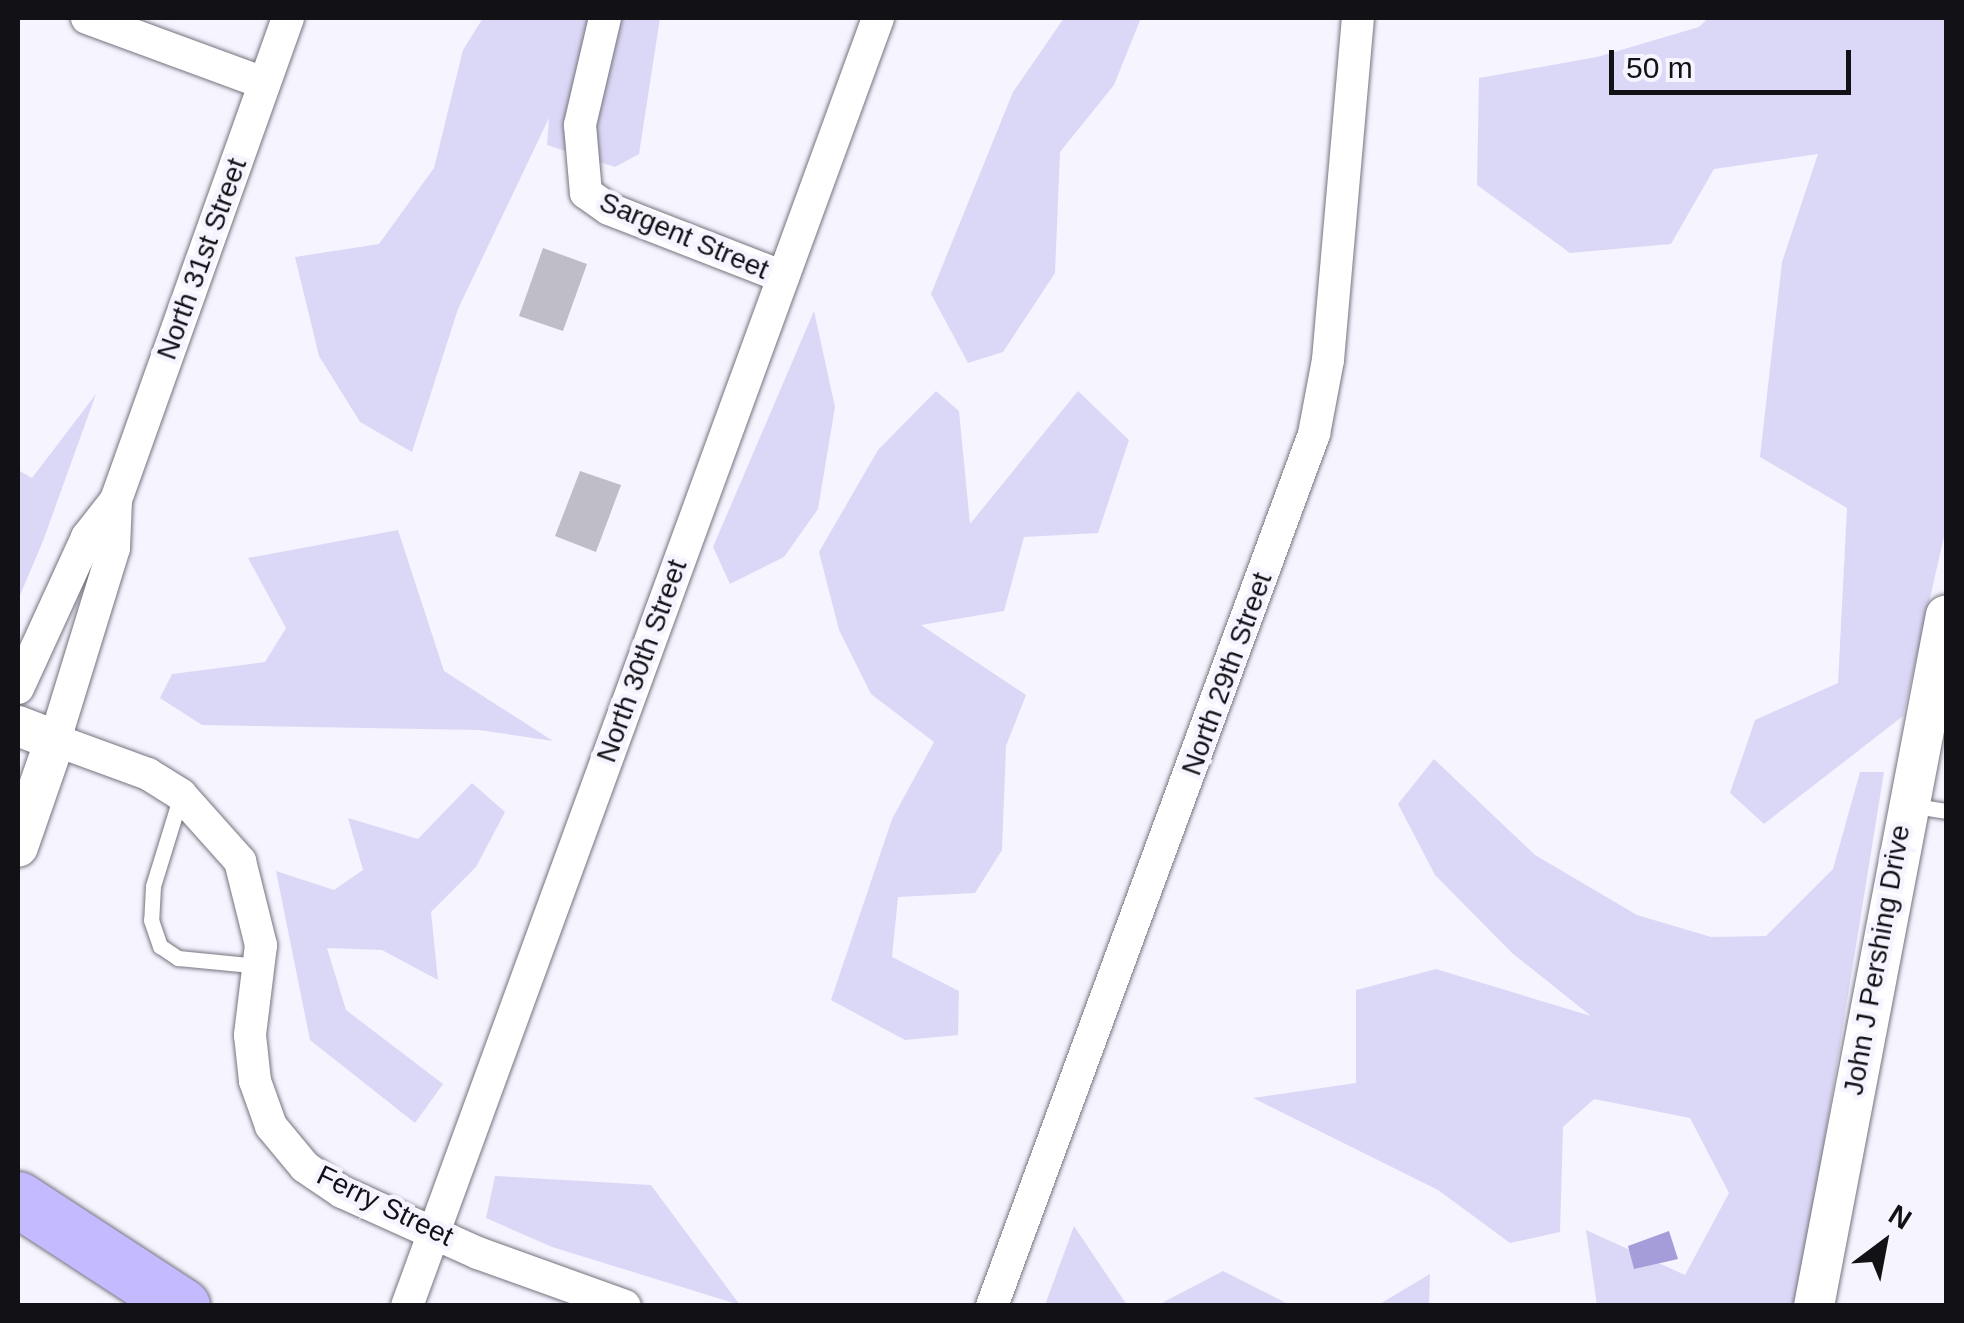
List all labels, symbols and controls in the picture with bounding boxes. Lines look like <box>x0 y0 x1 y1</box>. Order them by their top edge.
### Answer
scale bar <box>1614 30 1856 92</box>
text: 50 m <box>1626 51 1693 84</box>
street label: North 31st Street <box>150 154 254 364</box>
street label: Sargent Street <box>594 185 774 287</box>
street label: North 30th Street <box>590 555 694 767</box>
street label: North 29th Street <box>1175 568 1279 780</box>
street label: John J Pershing Drive <box>1837 822 1917 1098</box>
street label: Ferry Street <box>311 1159 459 1253</box>
north arrow <box>1834 1193 1934 1293</box>
text: N <box>1883 1199 1917 1236</box>

